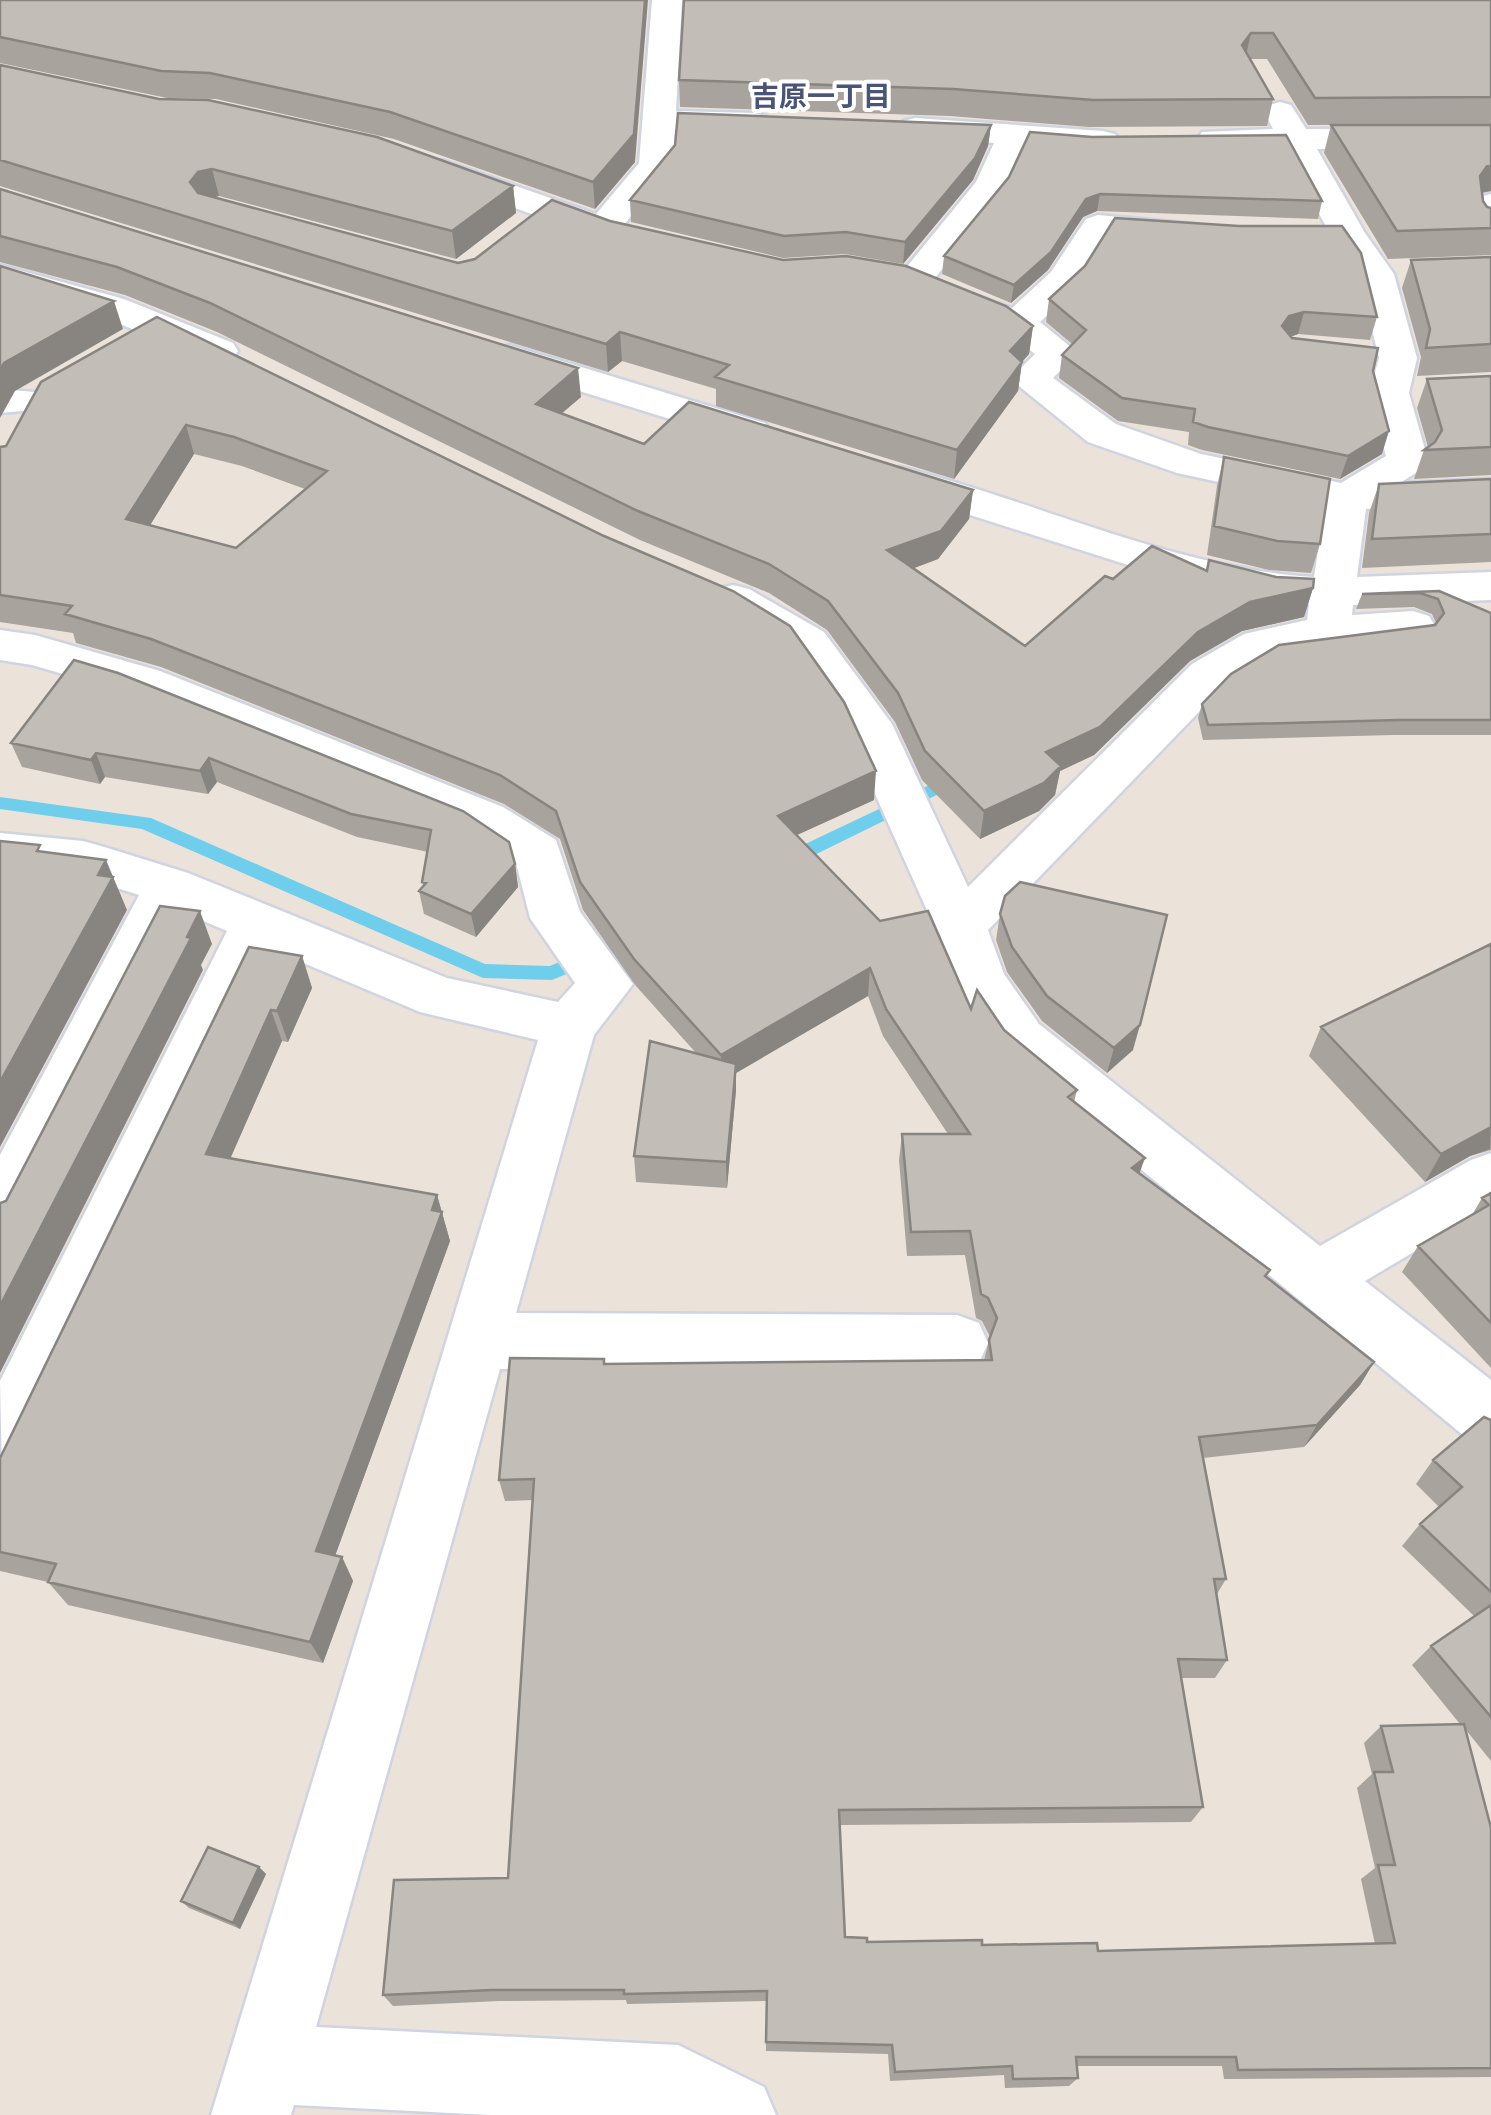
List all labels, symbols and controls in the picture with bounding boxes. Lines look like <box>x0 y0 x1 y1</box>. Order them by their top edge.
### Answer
district label: 吉原一丁目 <box>751 81 891 117</box>

